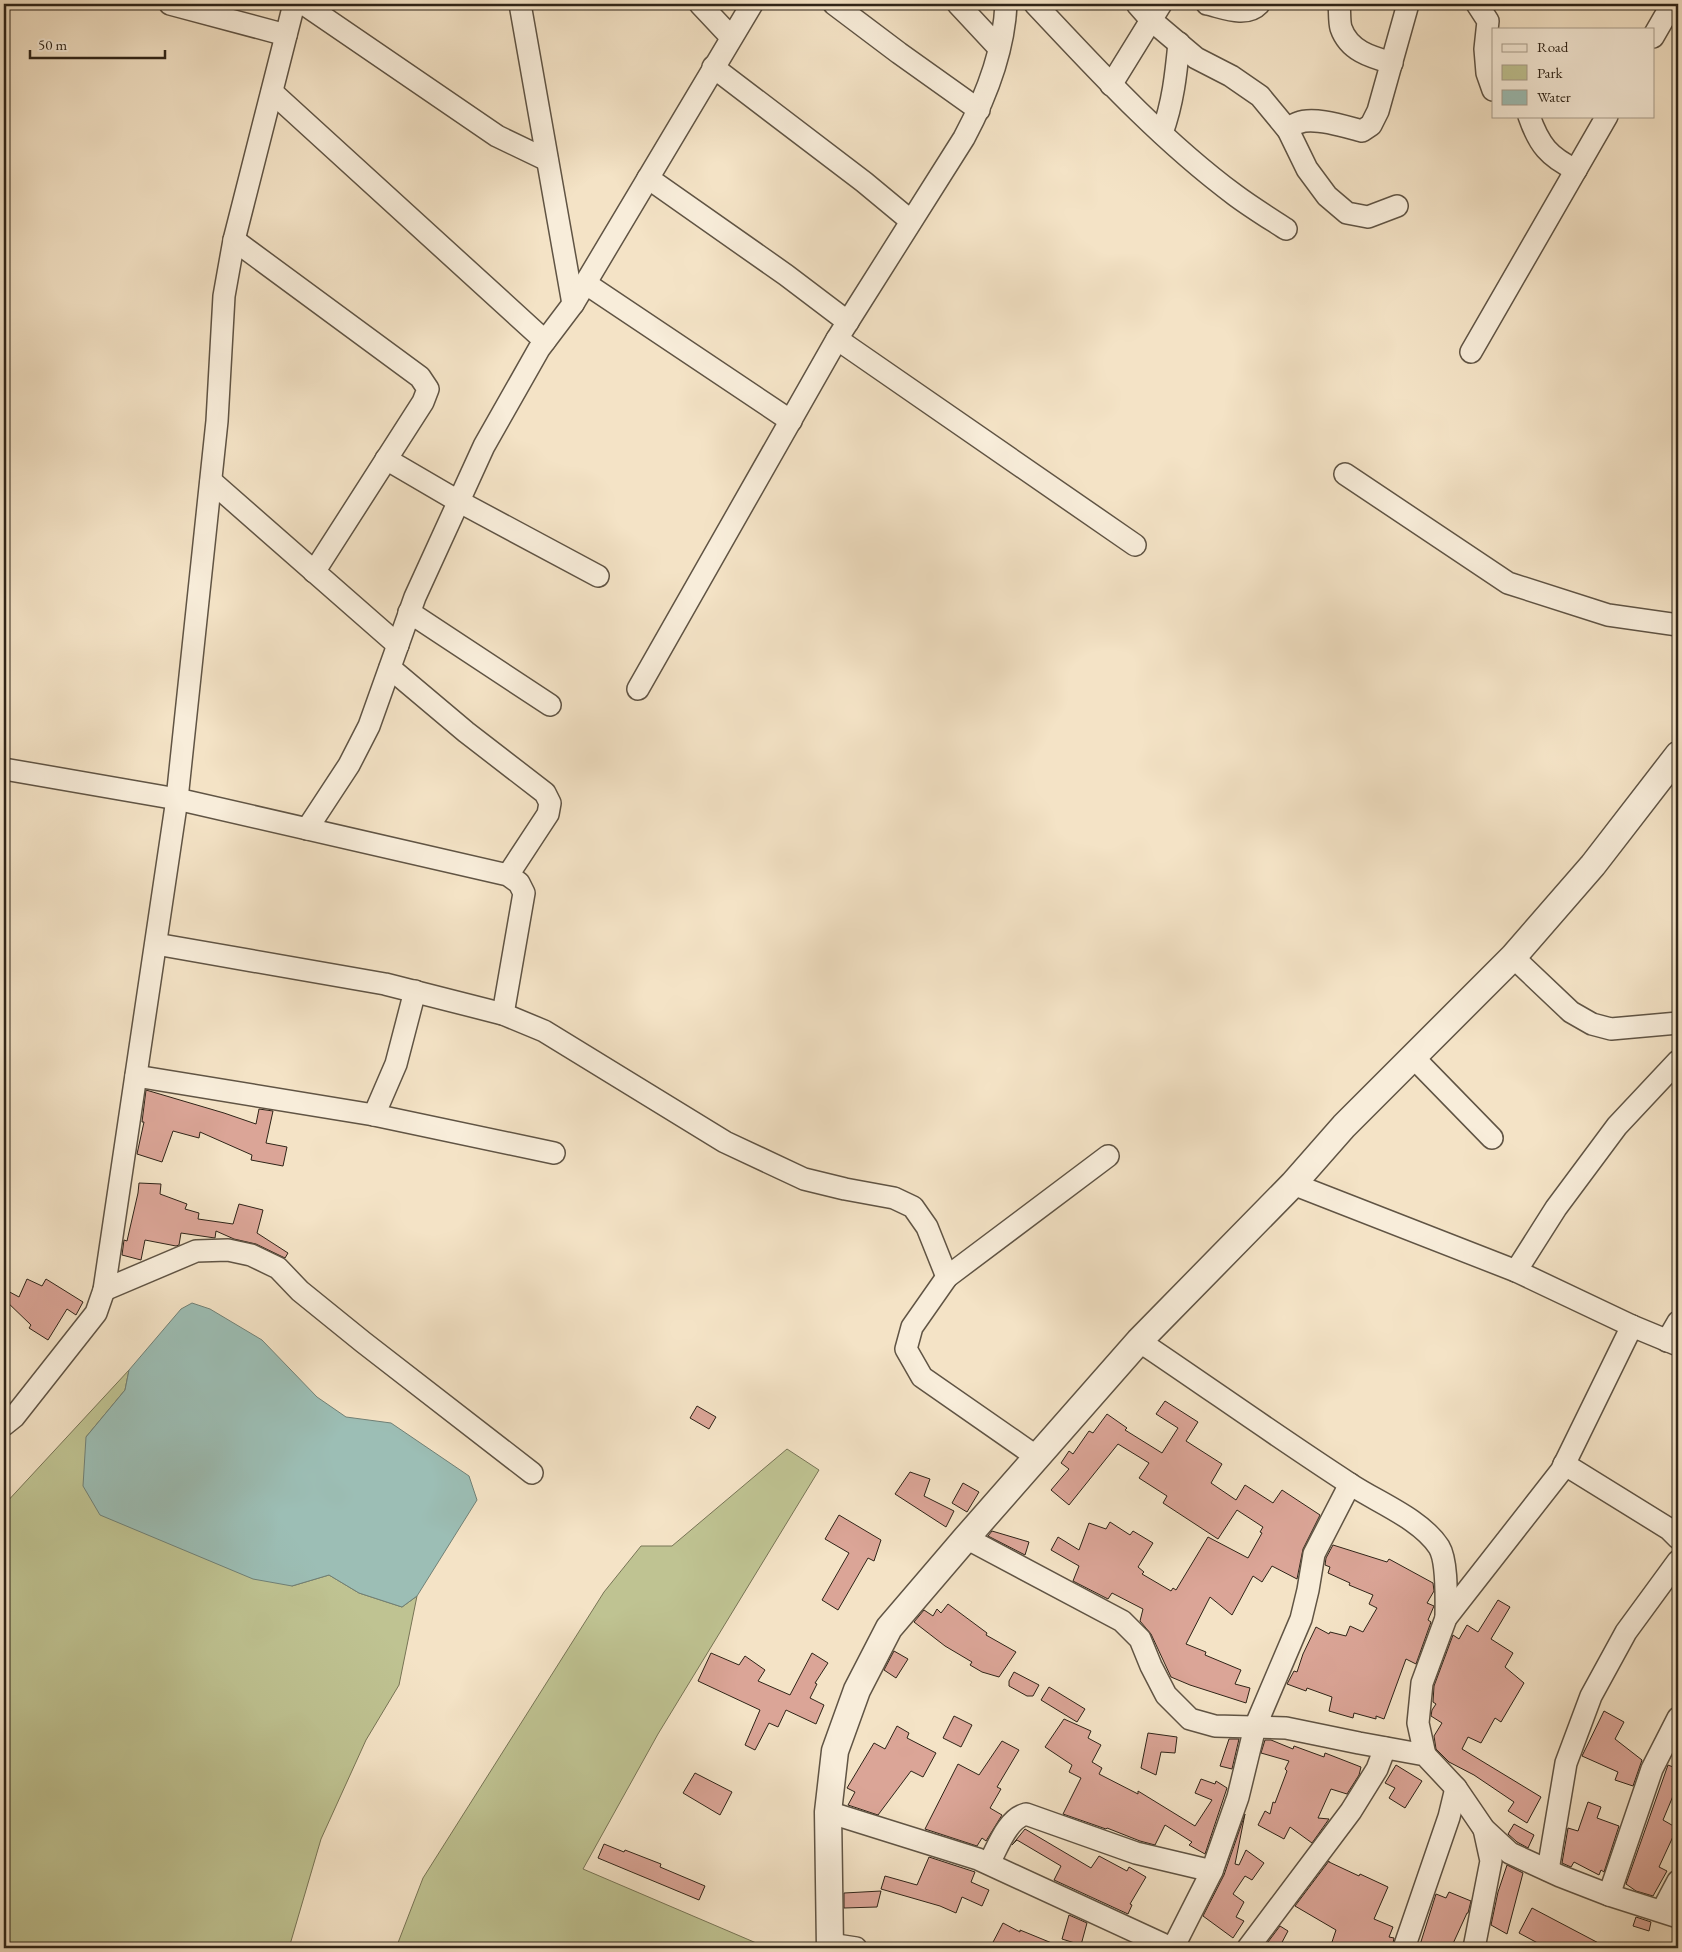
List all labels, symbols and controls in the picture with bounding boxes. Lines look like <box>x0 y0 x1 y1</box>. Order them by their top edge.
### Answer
scale bar <box>30 28 165 60</box>
legend <box>1492 28 1654 118</box>
text: 50 m <box>38 35 67 54</box>
text: Road <box>1537 37 1569 56</box>
text: Park <box>1537 63 1564 82</box>
text: Water <box>1537 87 1571 106</box>

